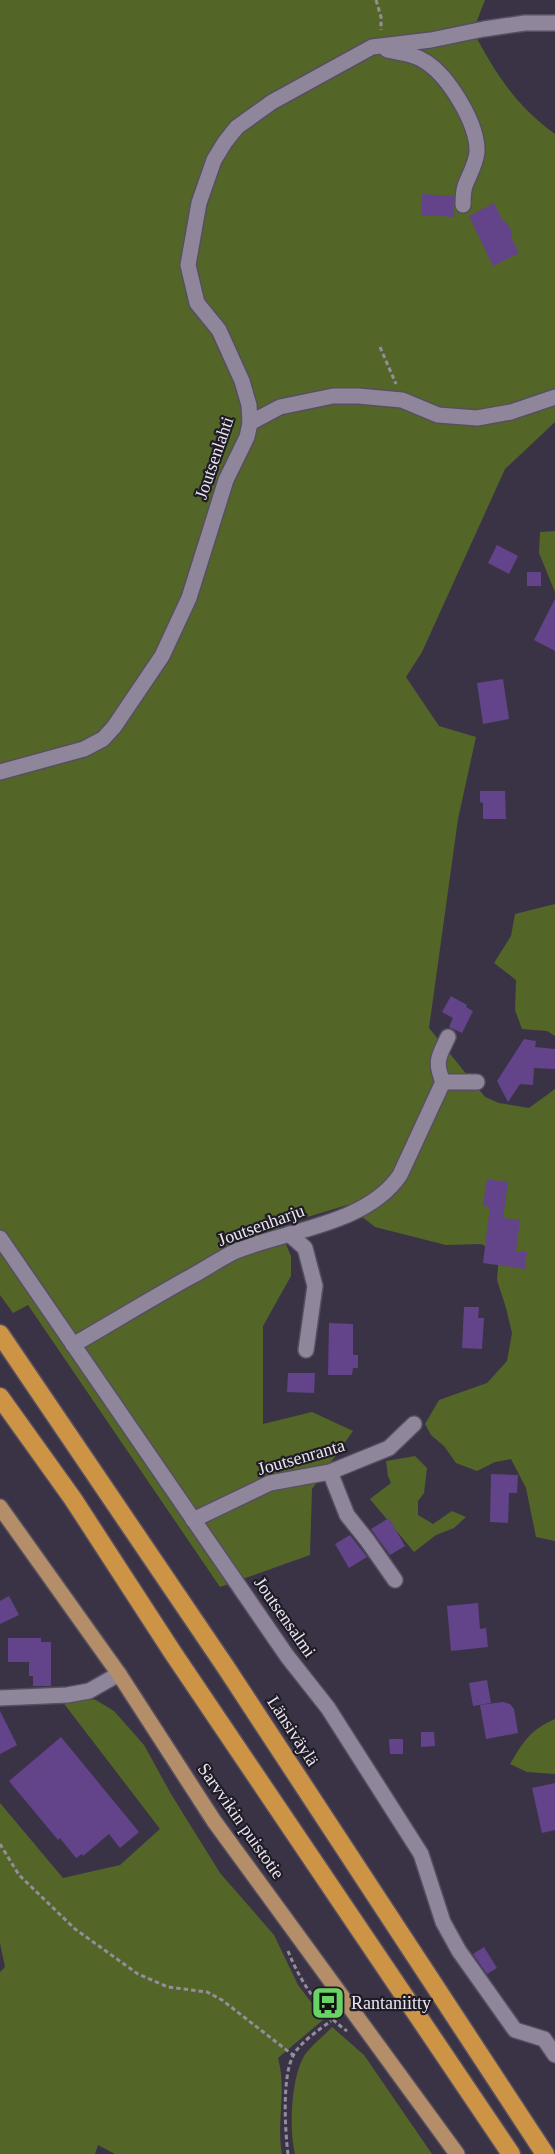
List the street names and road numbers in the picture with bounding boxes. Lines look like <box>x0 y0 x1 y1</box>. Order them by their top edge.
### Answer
street label: Joutsenlahti <box>191 414 237 502</box>
street label: Joutsenharju <box>215 1200 307 1250</box>
street label: Joutsenranta <box>255 1435 347 1479</box>
street label: Joutsensalmi <box>250 1573 320 1661</box>
street label: Länsiväylä <box>263 1692 323 1770</box>
street label: Sarvvikin puistotie <box>194 1759 288 1883</box>

